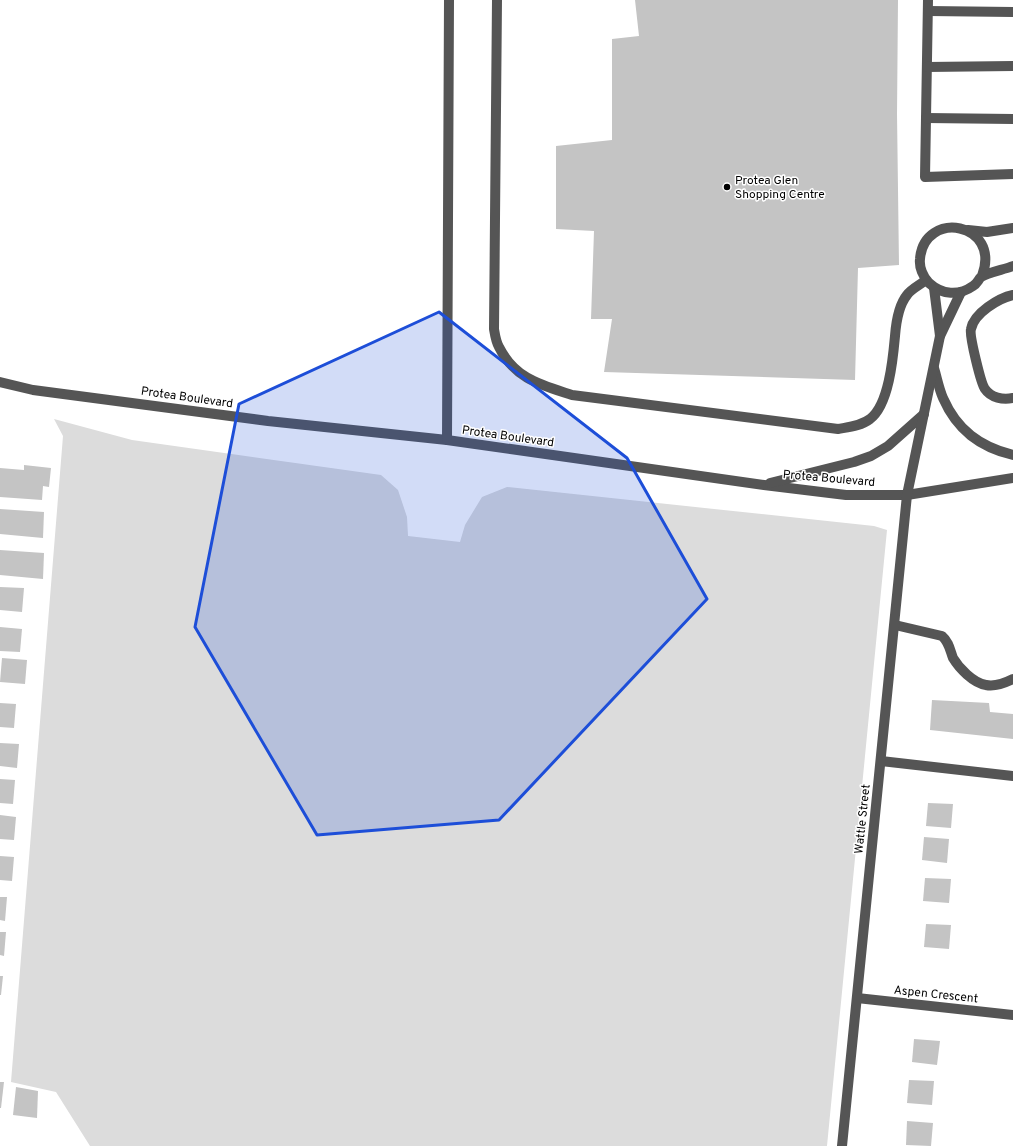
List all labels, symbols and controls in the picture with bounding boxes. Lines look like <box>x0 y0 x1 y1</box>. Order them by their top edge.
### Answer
place label: Protea Glen Shopping Centre <box>735 173 825 203</box>
marker: Protea Glen Shopping Centre <box>722 182 732 192</box>
street label: Protea Boulevard <box>140 384 234 412</box>
street label: Protea Boulevard <box>461 423 555 451</box>
street label: Protea Boulevard <box>782 467 876 491</box>
street label: Wattle Street <box>851 783 875 855</box>
street label: Aspen Crescent <box>893 983 979 1007</box>

